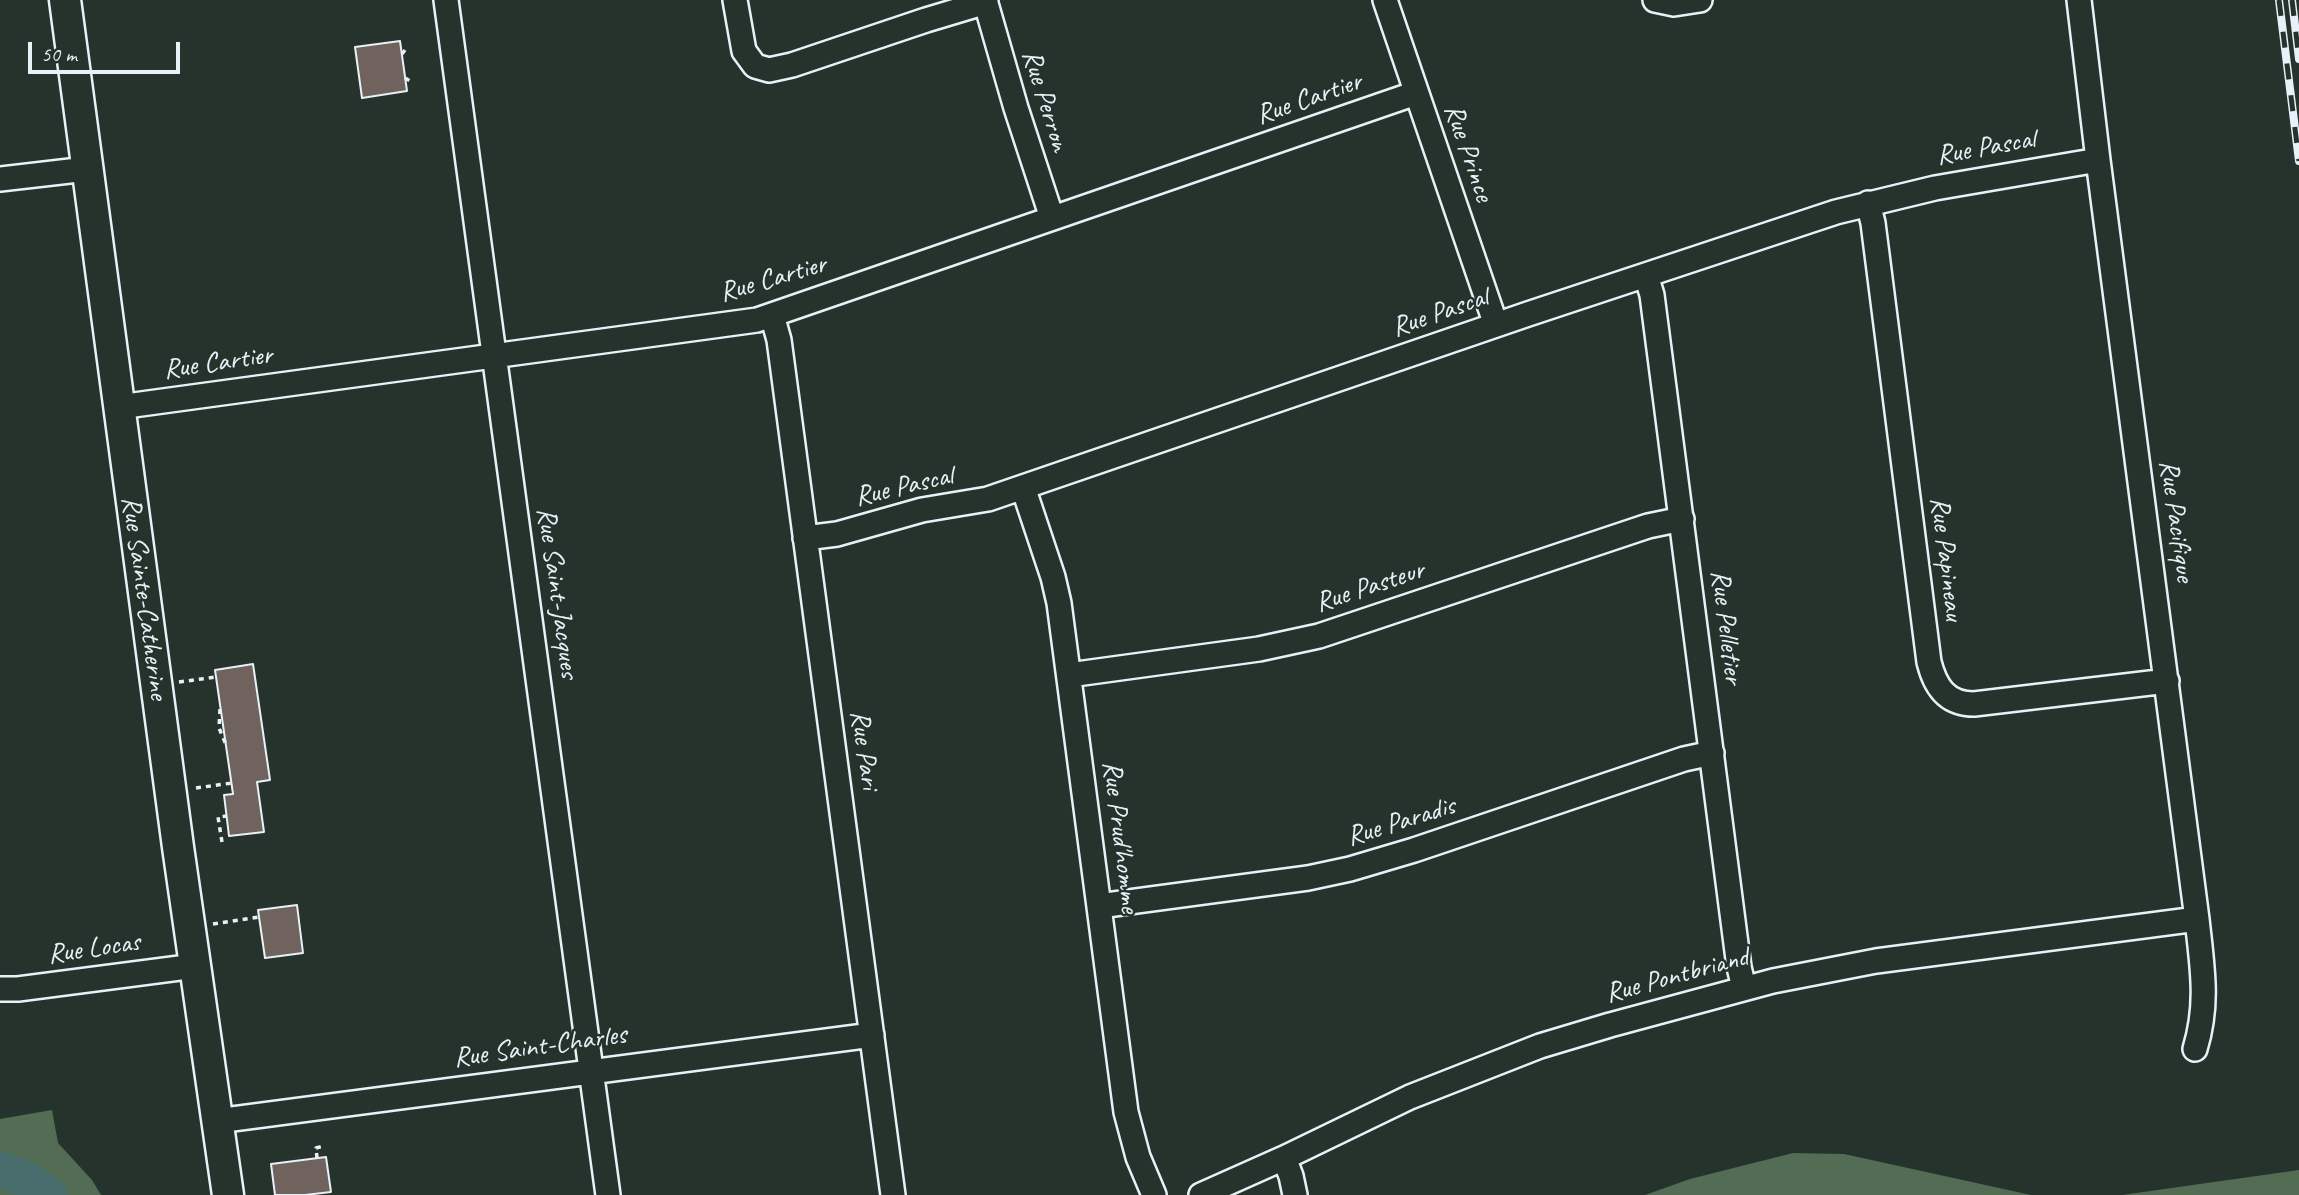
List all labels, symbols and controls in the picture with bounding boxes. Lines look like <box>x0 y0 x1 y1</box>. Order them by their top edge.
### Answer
scale bar <box>32 28 184 72</box>
text: 50 m <box>41 41 77 67</box>
street label: Rue Perron <box>1014 46 1076 156</box>
street label: Rue Cartier <box>1252 65 1366 133</box>
street label: Rue Prince <box>1436 100 1500 206</box>
street label: Rue Pascal <box>1934 123 2038 173</box>
street label: Rue Cartier <box>716 248 830 310</box>
street label: Rue Pascal <box>1387 281 1493 345</box>
street label: Rue Cartier <box>161 339 275 387</box>
street label: Rue Pacifique <box>2151 458 2201 584</box>
street label: Rue Pascal <box>852 459 956 515</box>
street label: Rue Sainte-Catherine <box>113 494 175 702</box>
street label: Rue Papineau <box>1922 495 1970 623</box>
street label: Rue Saint-Jacques <box>528 505 586 681</box>
street label: Rue Pasteur <box>1311 554 1429 620</box>
street label: Rue Pelletier <box>1702 568 1750 686</box>
street label: Rue Pari <box>842 708 886 792</box>
street label: Rue Prud'homme <box>1094 759 1146 915</box>
street label: Rue Paradis <box>1343 790 1459 854</box>
street label: Rue Locas <box>46 926 142 972</box>
street label: Rue Pontbriand <box>1602 941 1752 1011</box>
street label: Rue Saint-Charles <box>451 1018 629 1076</box>

